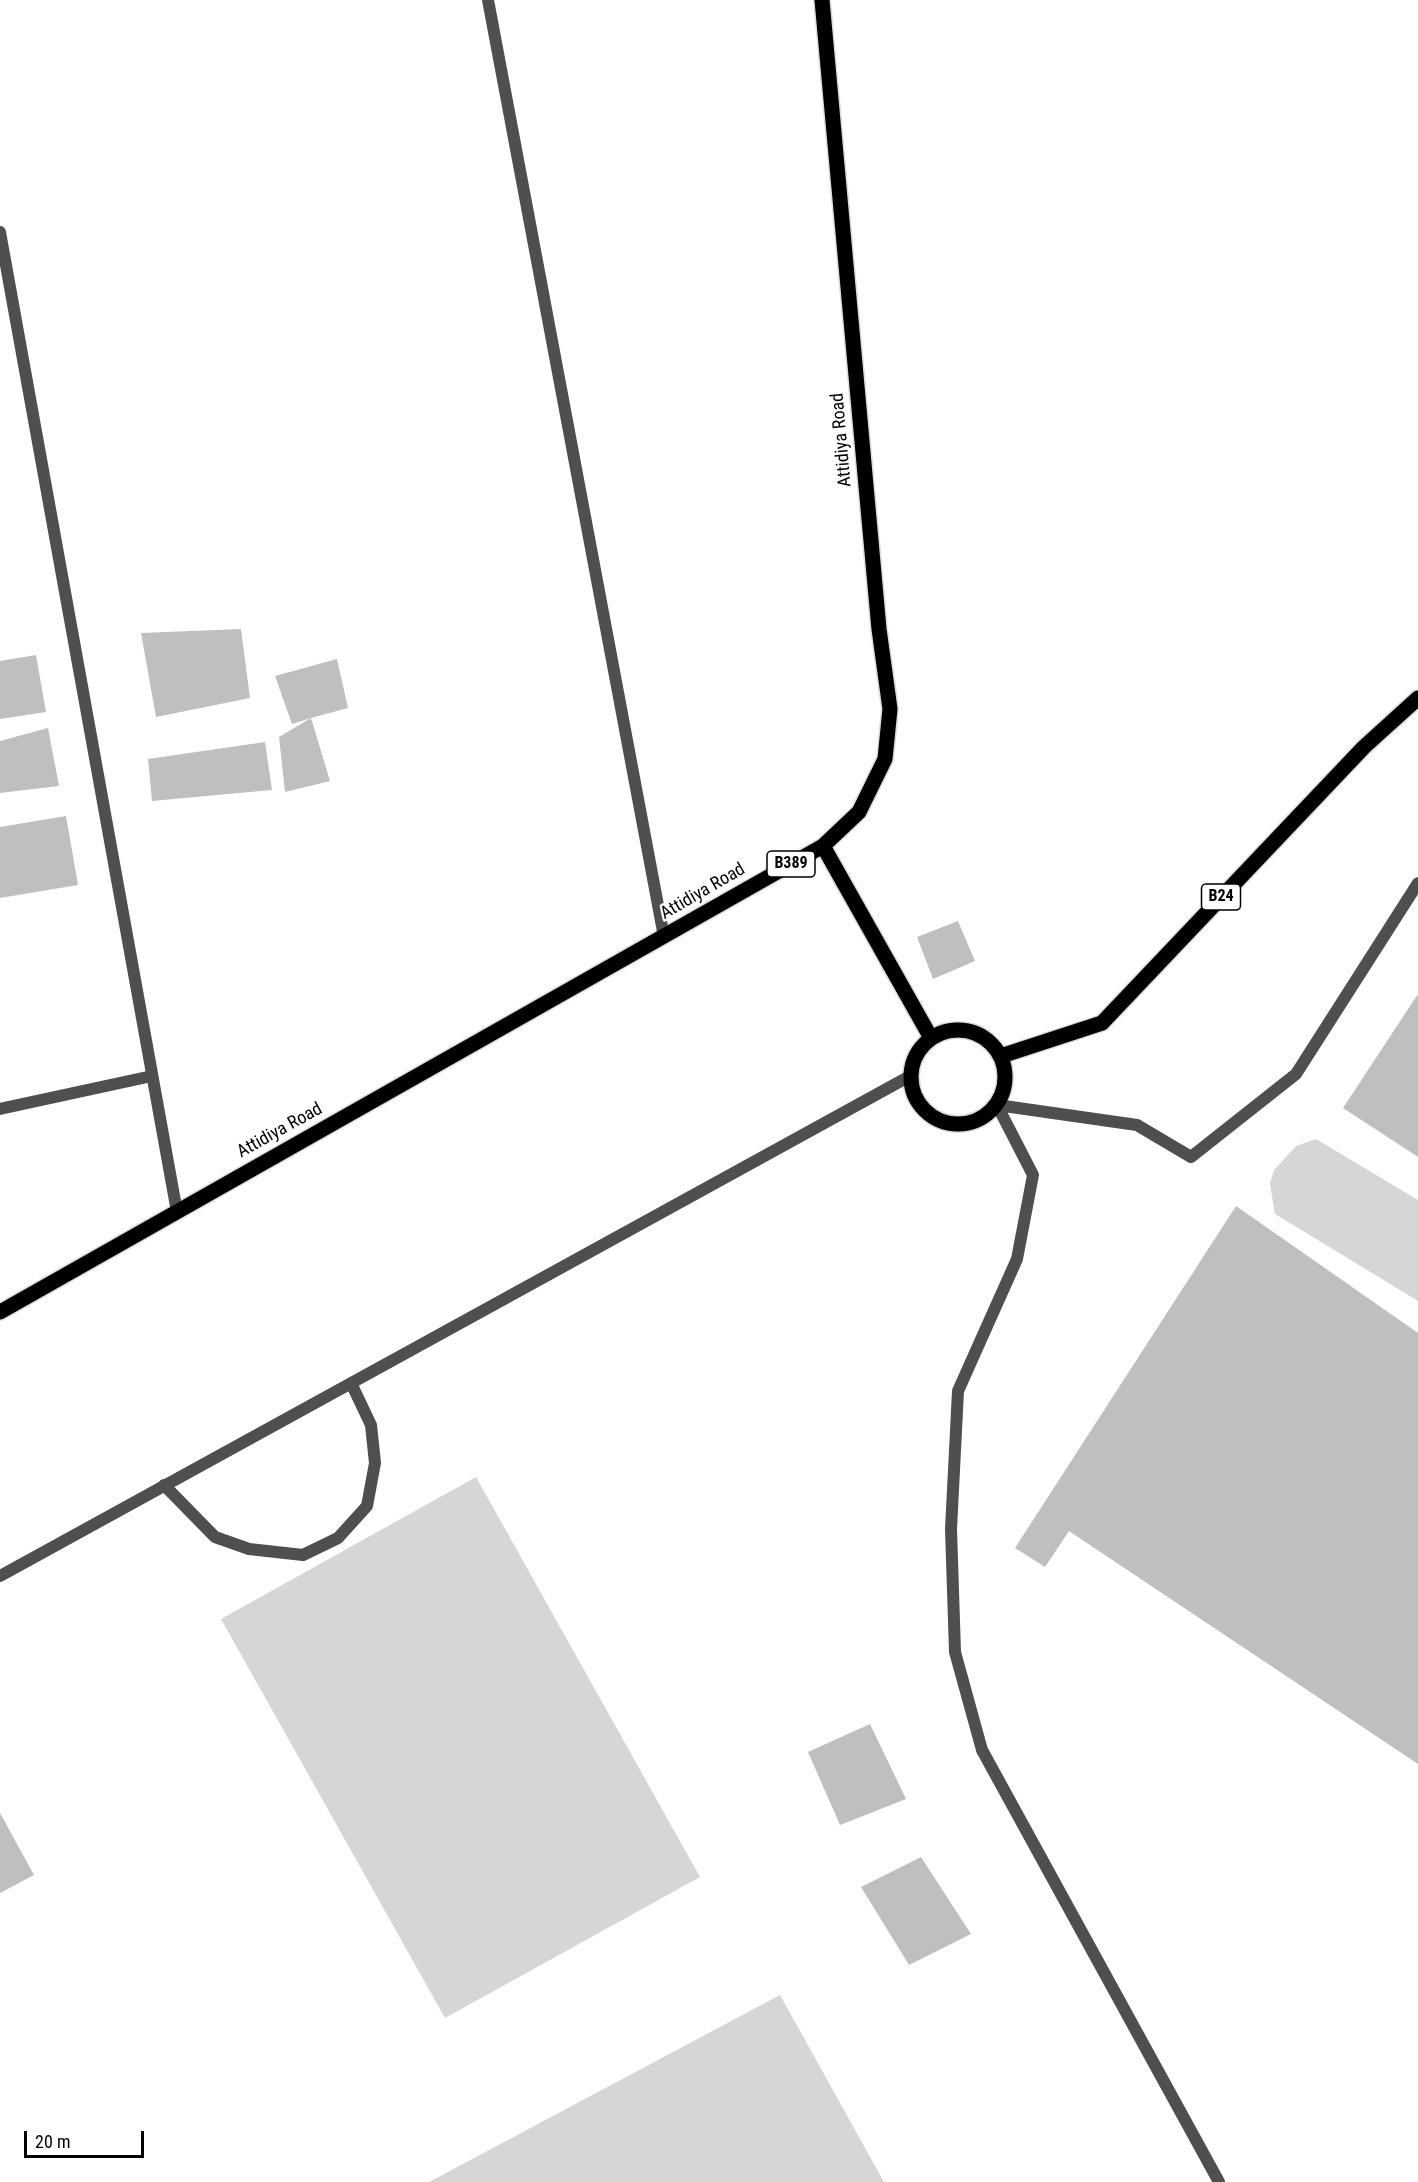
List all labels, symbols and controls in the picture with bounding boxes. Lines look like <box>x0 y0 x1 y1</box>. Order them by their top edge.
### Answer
street label: Attidiya Road <box>827 392 857 488</box>
road number: B389 <box>767 851 815 877</box>
street label: Attidiya Road <box>657 859 749 925</box>
road number: B24 <box>1202 884 1240 910</box>
street label: Attidiya Road <box>234 1099 326 1163</box>
scale bar <box>27 2119 147 2157</box>
text: 20 m <box>35 2131 70 2152</box>

